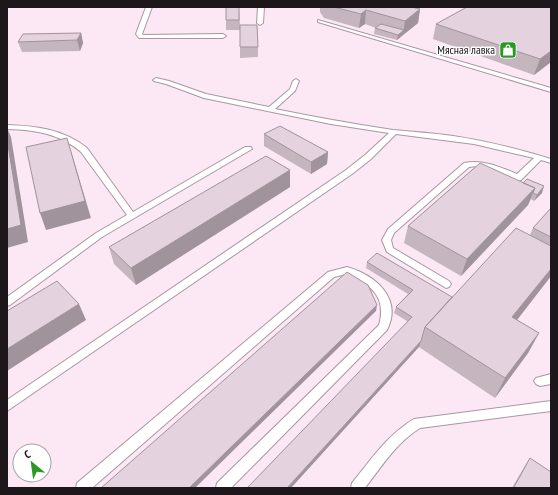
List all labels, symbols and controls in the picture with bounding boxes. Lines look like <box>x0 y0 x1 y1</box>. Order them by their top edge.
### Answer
shop icon: Мясная лавка <box>498 40 518 60</box>
place label: Мясная лавка <box>437 42 495 57</box>
north arrow <box>12 443 52 483</box>
text: С <box>22 447 33 462</box>

